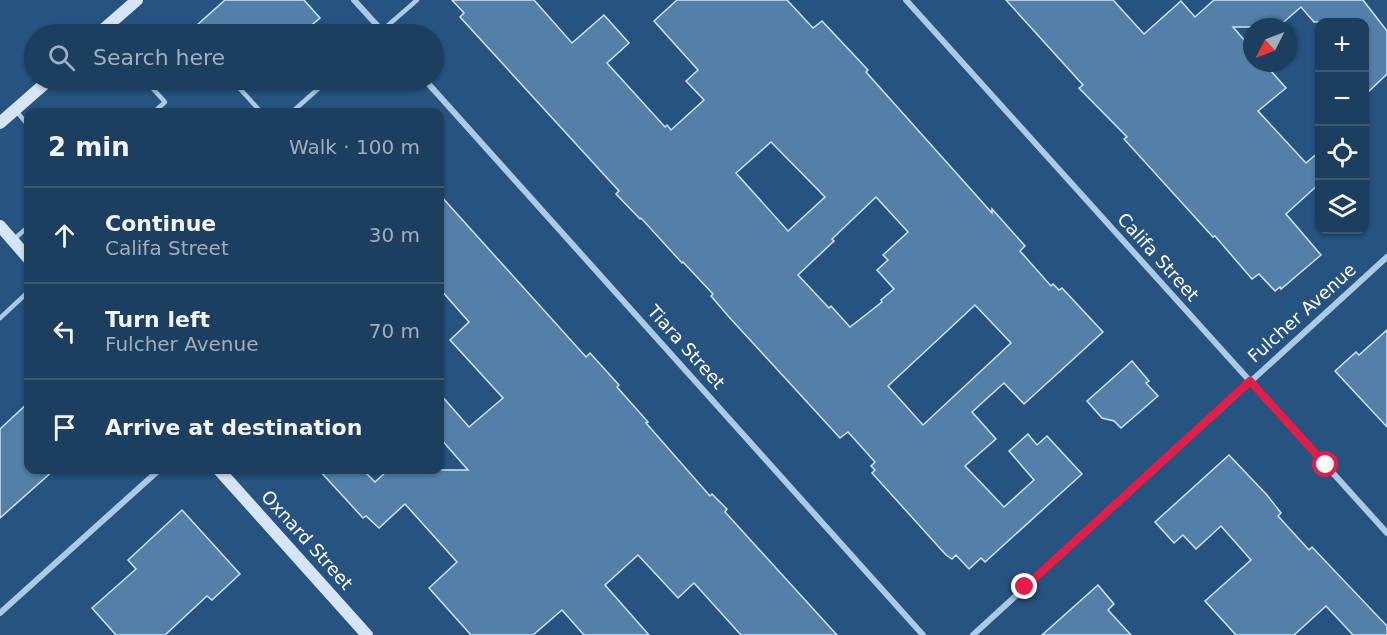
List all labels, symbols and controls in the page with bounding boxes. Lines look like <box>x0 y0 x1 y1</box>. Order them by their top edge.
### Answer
north arrow <box>1243 18 1297 72</box>
map controls <box>1315 18 1369 234</box>
button: + <box>1315 18 1369 72</box>
search box <box>24 24 444 90</box>
icon: search <box>45 41 78 74</box>
text: Search here <box>93 45 225 70</box>
button: − <box>1315 72 1369 126</box>
button: locate <box>1315 126 1369 180</box>
text: 2 min <box>48 132 130 162</box>
text: Walk · 100 m <box>289 135 420 159</box>
button: layers <box>1315 180 1369 234</box>
street label: Califa Street <box>1113 208 1203 305</box>
text: Continue <box>105 211 216 236</box>
icon: ahead <box>48 219 81 252</box>
text: 30 m <box>369 223 420 247</box>
text: Califa Street <box>105 236 229 260</box>
street label: Fulcher Avenue <box>1243 259 1360 367</box>
street label: Tiara Street <box>643 300 729 393</box>
text: Turn left <box>105 307 210 332</box>
icon: left <box>48 315 81 348</box>
text: 70 m <box>369 319 420 343</box>
text: Fulcher Avenue <box>105 332 259 356</box>
icon: arrive <box>48 411 81 444</box>
text: Arrive at destination <box>105 415 362 440</box>
route start <box>1312 451 1338 477</box>
street label: Oxnard Street <box>257 486 357 594</box>
route end <box>1011 573 1037 599</box>

